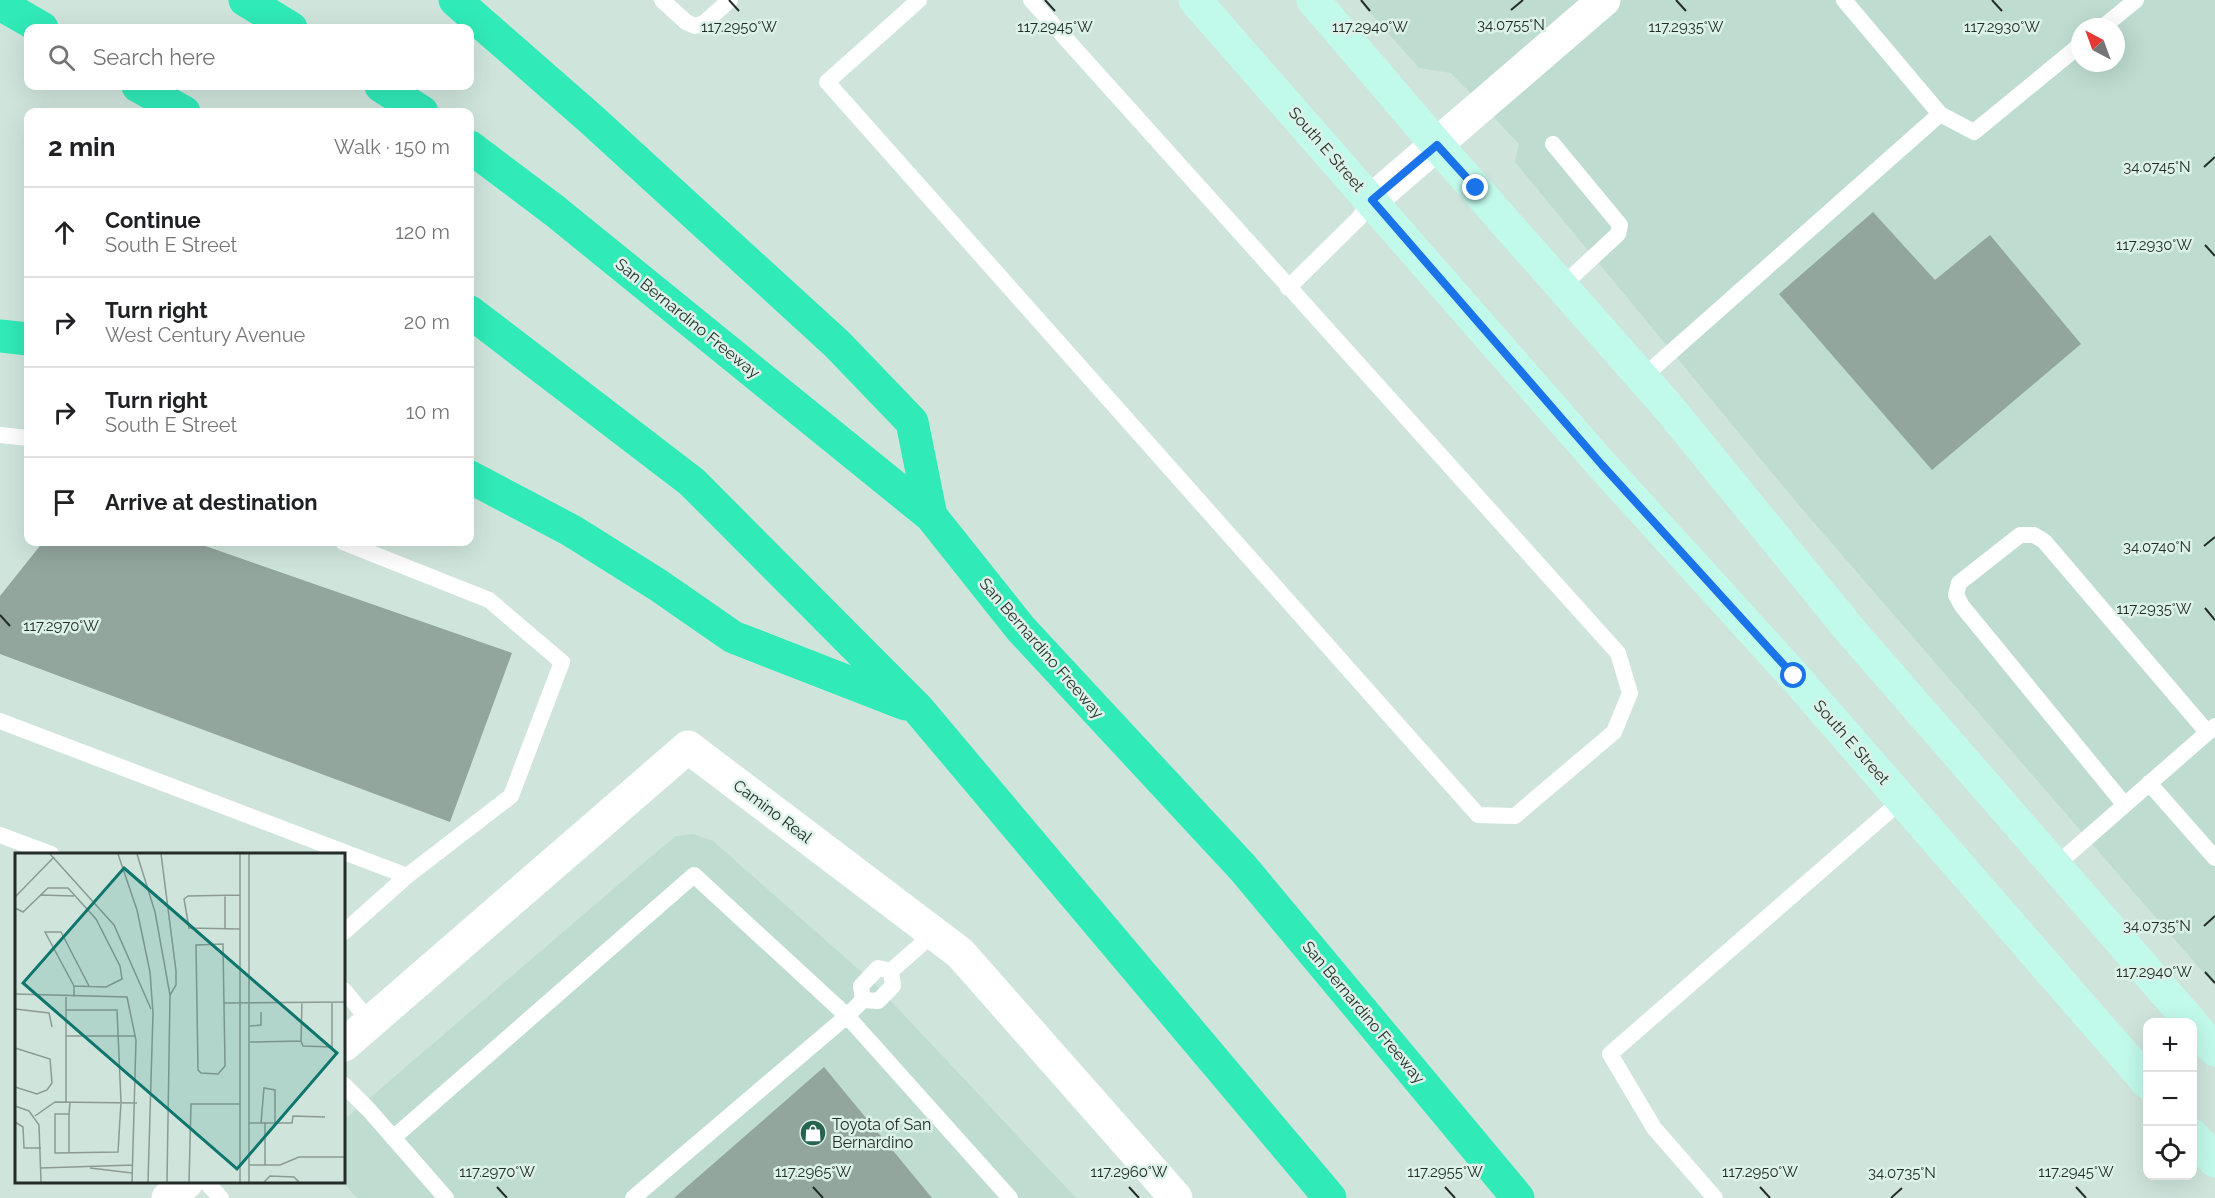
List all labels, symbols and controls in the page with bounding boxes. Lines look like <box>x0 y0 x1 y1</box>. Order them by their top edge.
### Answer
text: 34.0755°N <box>1477 16 1545 34</box>
text: 117.2950°W <box>701 18 777 36</box>
text: 117.2945°W <box>1017 18 1093 36</box>
text: 117.2940°W <box>1332 18 1408 36</box>
text: 117.2935°W <box>1648 18 1724 36</box>
text: 117.2930°W <box>1964 18 2040 36</box>
north arrow <box>2071 18 2125 72</box>
search box <box>24 24 474 90</box>
icon: search <box>45 41 78 74</box>
text: Search here <box>93 44 215 70</box>
street label: South E Street <box>1285 103 1369 196</box>
text: 2 min <box>48 132 115 162</box>
text: Walk · 150 m <box>334 135 450 159</box>
text: 34.0745°N <box>2123 158 2191 176</box>
route end <box>1462 174 1488 200</box>
text: Continue <box>105 207 201 233</box>
icon: ahead <box>48 216 81 249</box>
text: 120 m <box>395 220 450 244</box>
text: South E Street <box>105 233 237 257</box>
text: 117.2930°W <box>2116 236 2192 254</box>
street label: San Bernardino Freeway <box>612 254 764 383</box>
text: Turn right <box>105 297 208 323</box>
icon: right <box>48 306 81 339</box>
text: 20 m <box>404 310 450 334</box>
text: West Century Avenue <box>105 323 305 347</box>
text: Turn right <box>105 387 208 413</box>
icon: right <box>48 396 81 429</box>
text: 10 m <box>406 400 450 424</box>
text: South E Street <box>105 413 237 437</box>
icon: arrive <box>48 486 81 519</box>
text: Arrive at destination <box>105 489 318 515</box>
text: 34.0740°N <box>2123 538 2191 556</box>
street label: San Bernardino Freeway <box>975 574 1108 723</box>
text: 117.2935°W <box>2116 600 2192 618</box>
text: 117.2970°W <box>23 617 99 635</box>
route start <box>1780 662 1806 688</box>
street label: South E Street <box>1810 696 1894 789</box>
street label: Camino Real <box>730 776 816 847</box>
inset map <box>15 853 345 1183</box>
text: 34.0735°N <box>2123 917 2191 935</box>
street label: San Bernardino Freeway <box>1298 937 1429 1088</box>
text: 117.2940°W <box>2116 963 2192 981</box>
map controls <box>2143 1018 2197 1180</box>
button: + <box>2143 1018 2197 1072</box>
button: − <box>2143 1072 2197 1126</box>
place label: Toyota of San Bernardino <box>832 1115 931 1152</box>
shop icon: Toyota of San Bernardino <box>798 1118 828 1148</box>
button: locate <box>2143 1126 2197 1180</box>
text: 117.2970°W <box>459 1163 535 1181</box>
text: 117.2965°W <box>775 1163 851 1181</box>
text: 117.2960°W <box>1091 1163 1168 1181</box>
text: 117.2955°W <box>1407 1163 1483 1181</box>
text: 117.2950°W <box>1722 1163 1798 1181</box>
text: 117.2945°W <box>2038 1163 2114 1181</box>
text: 34.0735°N <box>1868 1164 1936 1182</box>

